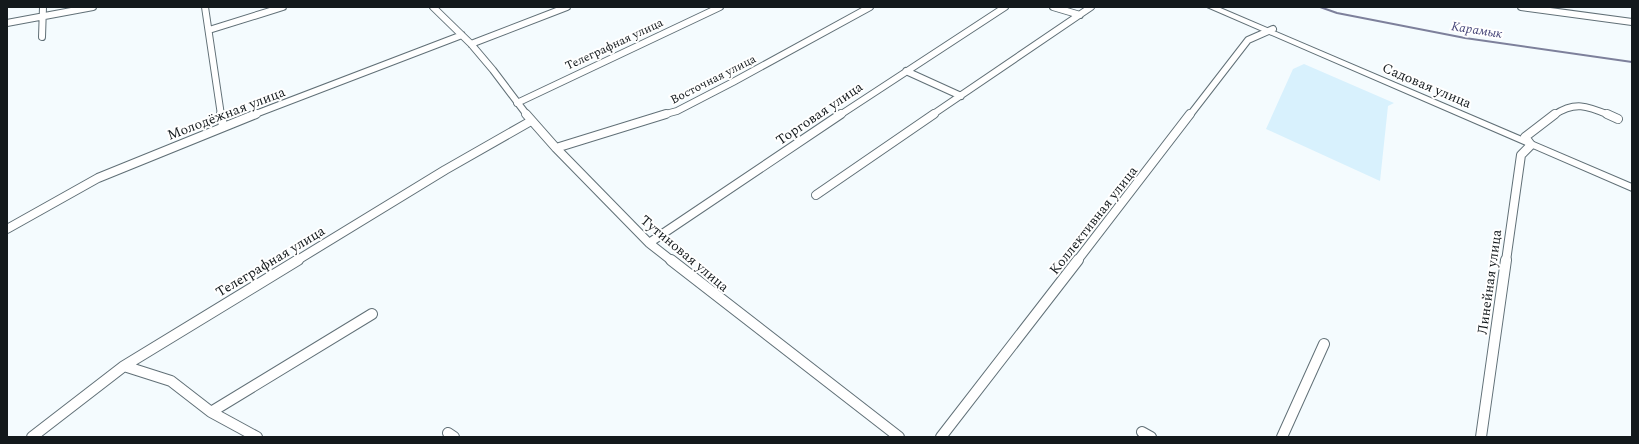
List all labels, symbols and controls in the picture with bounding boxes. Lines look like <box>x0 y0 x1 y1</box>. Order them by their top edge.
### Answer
street label: Телеграфная улица <box>562 13 667 76</box>
water label: Карамык <box>1450 16 1504 44</box>
street label: Восточная улица <box>667 50 759 109</box>
street label: Садовая улица <box>1379 57 1475 114</box>
street label: Торговая улица <box>772 76 867 150</box>
street label: Молодёжная улица <box>164 81 288 146</box>
street label: Коллективная улица <box>1044 161 1143 279</box>
street label: Тутиновая улица <box>636 210 734 297</box>
street label: Телеграфная улица <box>212 220 329 302</box>
street label: Линейная улица <box>1472 228 1507 336</box>

